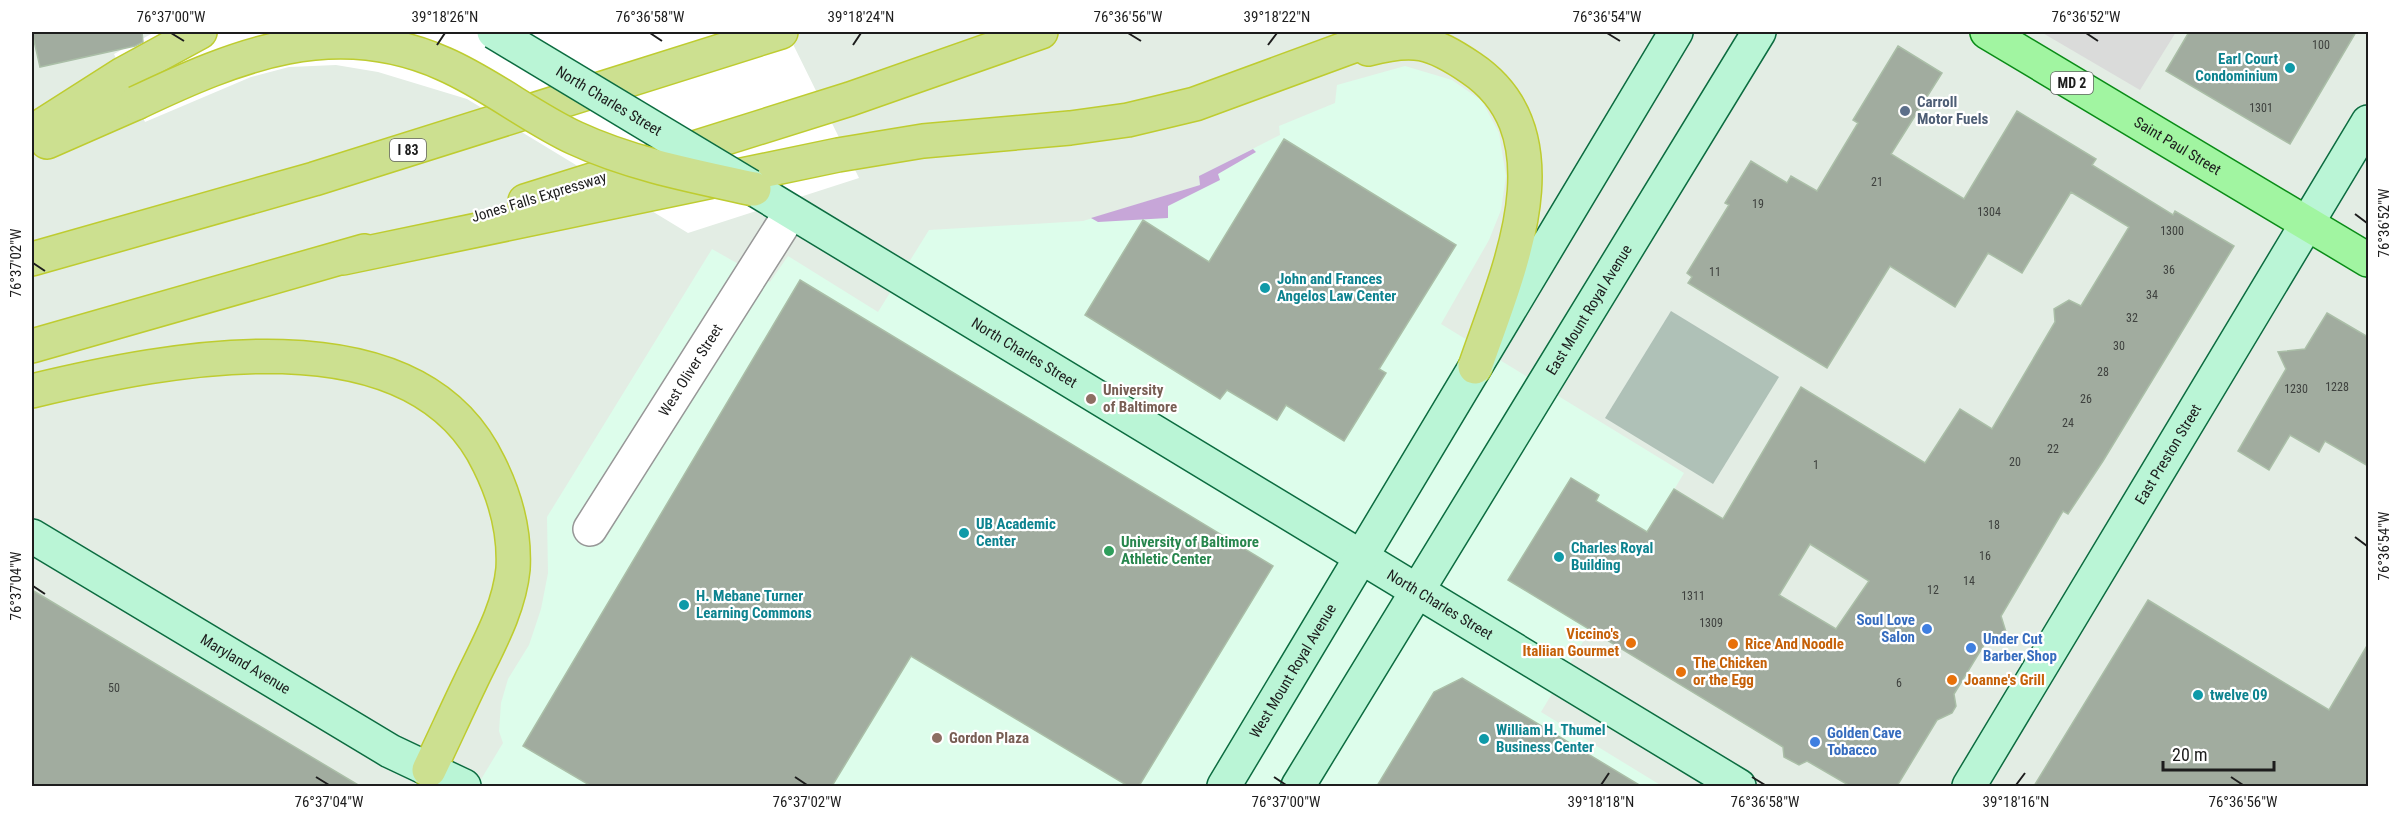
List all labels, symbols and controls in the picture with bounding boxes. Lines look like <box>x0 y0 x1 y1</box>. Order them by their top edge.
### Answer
text: 76°37'00"W <box>137 8 206 26</box>
text: 39°18'26"N <box>412 8 478 26</box>
text: 76°36'58"W <box>616 8 685 26</box>
text: 39°18'24"N <box>828 8 894 26</box>
text: 76°36'56"W <box>1094 8 1163 26</box>
text: 39°18'22"N <box>1244 8 1310 26</box>
text: 76°36'54"W <box>1573 8 1642 26</box>
text: 76°36'52"W <box>2052 8 2121 26</box>
house number: 100 <box>2312 38 2330 52</box>
place label: Earl Court Condominium <box>2195 50 2278 85</box>
marker: Earl Court Condominium <box>2283 61 2297 75</box>
street label: North Charles Street <box>553 62 665 140</box>
road number: MD 2 <box>2051 72 2093 94</box>
place label: Carroll Motor Fuels <box>1917 93 1988 128</box>
house number: 1301 <box>2249 101 2273 115</box>
marker: Carroll Motor Fuels <box>1898 104 1912 118</box>
street label: Saint Paul Street <box>2131 113 2224 179</box>
road number: I 83 <box>390 139 426 161</box>
street label: Jones Falls Expressway <box>469 168 609 226</box>
house number: 21 <box>1871 175 1883 189</box>
text: 76°36'52"W <box>2375 188 2393 257</box>
house number: 19 <box>1752 197 1764 211</box>
house number: 1304 <box>1977 205 2001 219</box>
house number: 1300 <box>2160 224 2184 238</box>
text: 76°37'02"W <box>7 228 25 297</box>
street label: East Mount Royal Avenue <box>1542 241 1636 378</box>
house number: 36 <box>2163 263 2175 277</box>
house number: 11 <box>1709 265 1721 279</box>
place label: John and Frances Angelos Law Center <box>1277 270 1396 305</box>
marker: John and Frances Angelos Law Center <box>1258 281 1272 295</box>
house number: 34 <box>2146 288 2158 302</box>
house number: 32 <box>2126 311 2138 325</box>
street label: North Charles Street <box>968 314 1080 392</box>
street label: West Oliver Street <box>655 321 727 420</box>
house number: 30 <box>2113 339 2125 353</box>
house number: 28 <box>2097 365 2109 379</box>
house number: 1228 <box>2325 380 2349 394</box>
place label: University of Baltimore <box>1103 381 1177 416</box>
house number: 1230 <box>2284 382 2308 396</box>
marker: University of Baltimore <box>1084 392 1098 406</box>
house number: 26 <box>2080 392 2092 406</box>
street label: East Preston Street <box>2131 401 2205 508</box>
house number: 24 <box>2062 416 2074 430</box>
house number: 22 <box>2047 442 2059 456</box>
house number: 20 <box>2009 455 2021 469</box>
house number: 1 <box>1813 458 1819 472</box>
text: 76°36'54"W <box>2375 511 2393 580</box>
place label: UB Academic Center <box>976 515 1056 550</box>
house number: 18 <box>1988 518 2000 532</box>
marker: UB Academic Center <box>957 526 971 540</box>
place label: University of Baltimore Athletic Center <box>1121 533 1259 568</box>
place label: Charles Royal Building <box>1571 539 1653 574</box>
marker: University of Baltimore Athletic Center <box>1102 544 1116 558</box>
house number: 16 <box>1979 549 1991 563</box>
marker: Charles Royal Building <box>1552 550 1566 564</box>
text: 76°37'04"W <box>7 551 25 620</box>
street label: North Charles Street <box>1384 566 1496 644</box>
house number: 14 <box>1963 574 1975 588</box>
house number: 12 <box>1927 583 1939 597</box>
place label: H. Mebane Turner Learning Commons <box>696 587 812 622</box>
house number: 1311 <box>1681 589 1705 603</box>
marker: H. Mebane Turner Learning Commons <box>677 598 691 612</box>
street label: West Mount Royal Avenue <box>1246 601 1340 741</box>
place label: Soul Love Salon <box>1856 611 1915 646</box>
house number: 1309 <box>1699 616 1723 630</box>
marker: Soul Love Salon <box>1920 622 1934 636</box>
place label: Viccino's Italiian Gourmet <box>1523 625 1619 660</box>
street label: Maryland Avenue <box>197 630 294 698</box>
place label: Under Cut Barber Shop <box>1983 630 2057 665</box>
place label: Rice And Noodle <box>1745 635 1844 653</box>
marker: Viccino's Italiian Gourmet <box>1624 636 1638 650</box>
marker: Rice And Noodle <box>1726 637 1740 651</box>
marker: Under Cut Barber Shop <box>1964 641 1978 655</box>
place label: The Chicken or the Egg <box>1693 654 1767 689</box>
marker: The Chicken or the Egg <box>1674 665 1688 679</box>
place label: Joanne's Grill <box>1964 671 2045 689</box>
marker: Joanne's Grill <box>1945 673 1959 687</box>
house number: 6 <box>1896 676 1902 690</box>
house number: 50 <box>108 681 120 695</box>
place label: twelve 09 <box>2210 686 2268 704</box>
marker: twelve 09 <box>2191 688 2205 702</box>
place label: William H. Thumel Business Center <box>1496 721 1606 756</box>
place label: Golden Cave Tobacco <box>1827 724 1902 759</box>
place label: Gordon Plaza <box>949 729 1029 747</box>
marker: Gordon Plaza <box>930 731 944 745</box>
marker: William H. Thumel Business Center <box>1477 732 1491 746</box>
scale bar <box>2163 734 2274 772</box>
marker: Golden Cave Tobacco <box>1808 735 1822 749</box>
text: 20 m <box>2172 744 2207 765</box>
text: 76°37'04"W <box>295 793 364 811</box>
text: 76°37'02"W <box>773 793 842 811</box>
text: 76°37'00"W <box>1252 793 1321 811</box>
text: 39°18'18"N <box>1568 793 1634 811</box>
text: 76°36'58"W <box>1731 793 1800 811</box>
text: 39°18'16"N <box>1983 793 2049 811</box>
text: 76°36'56"W <box>2209 793 2278 811</box>

